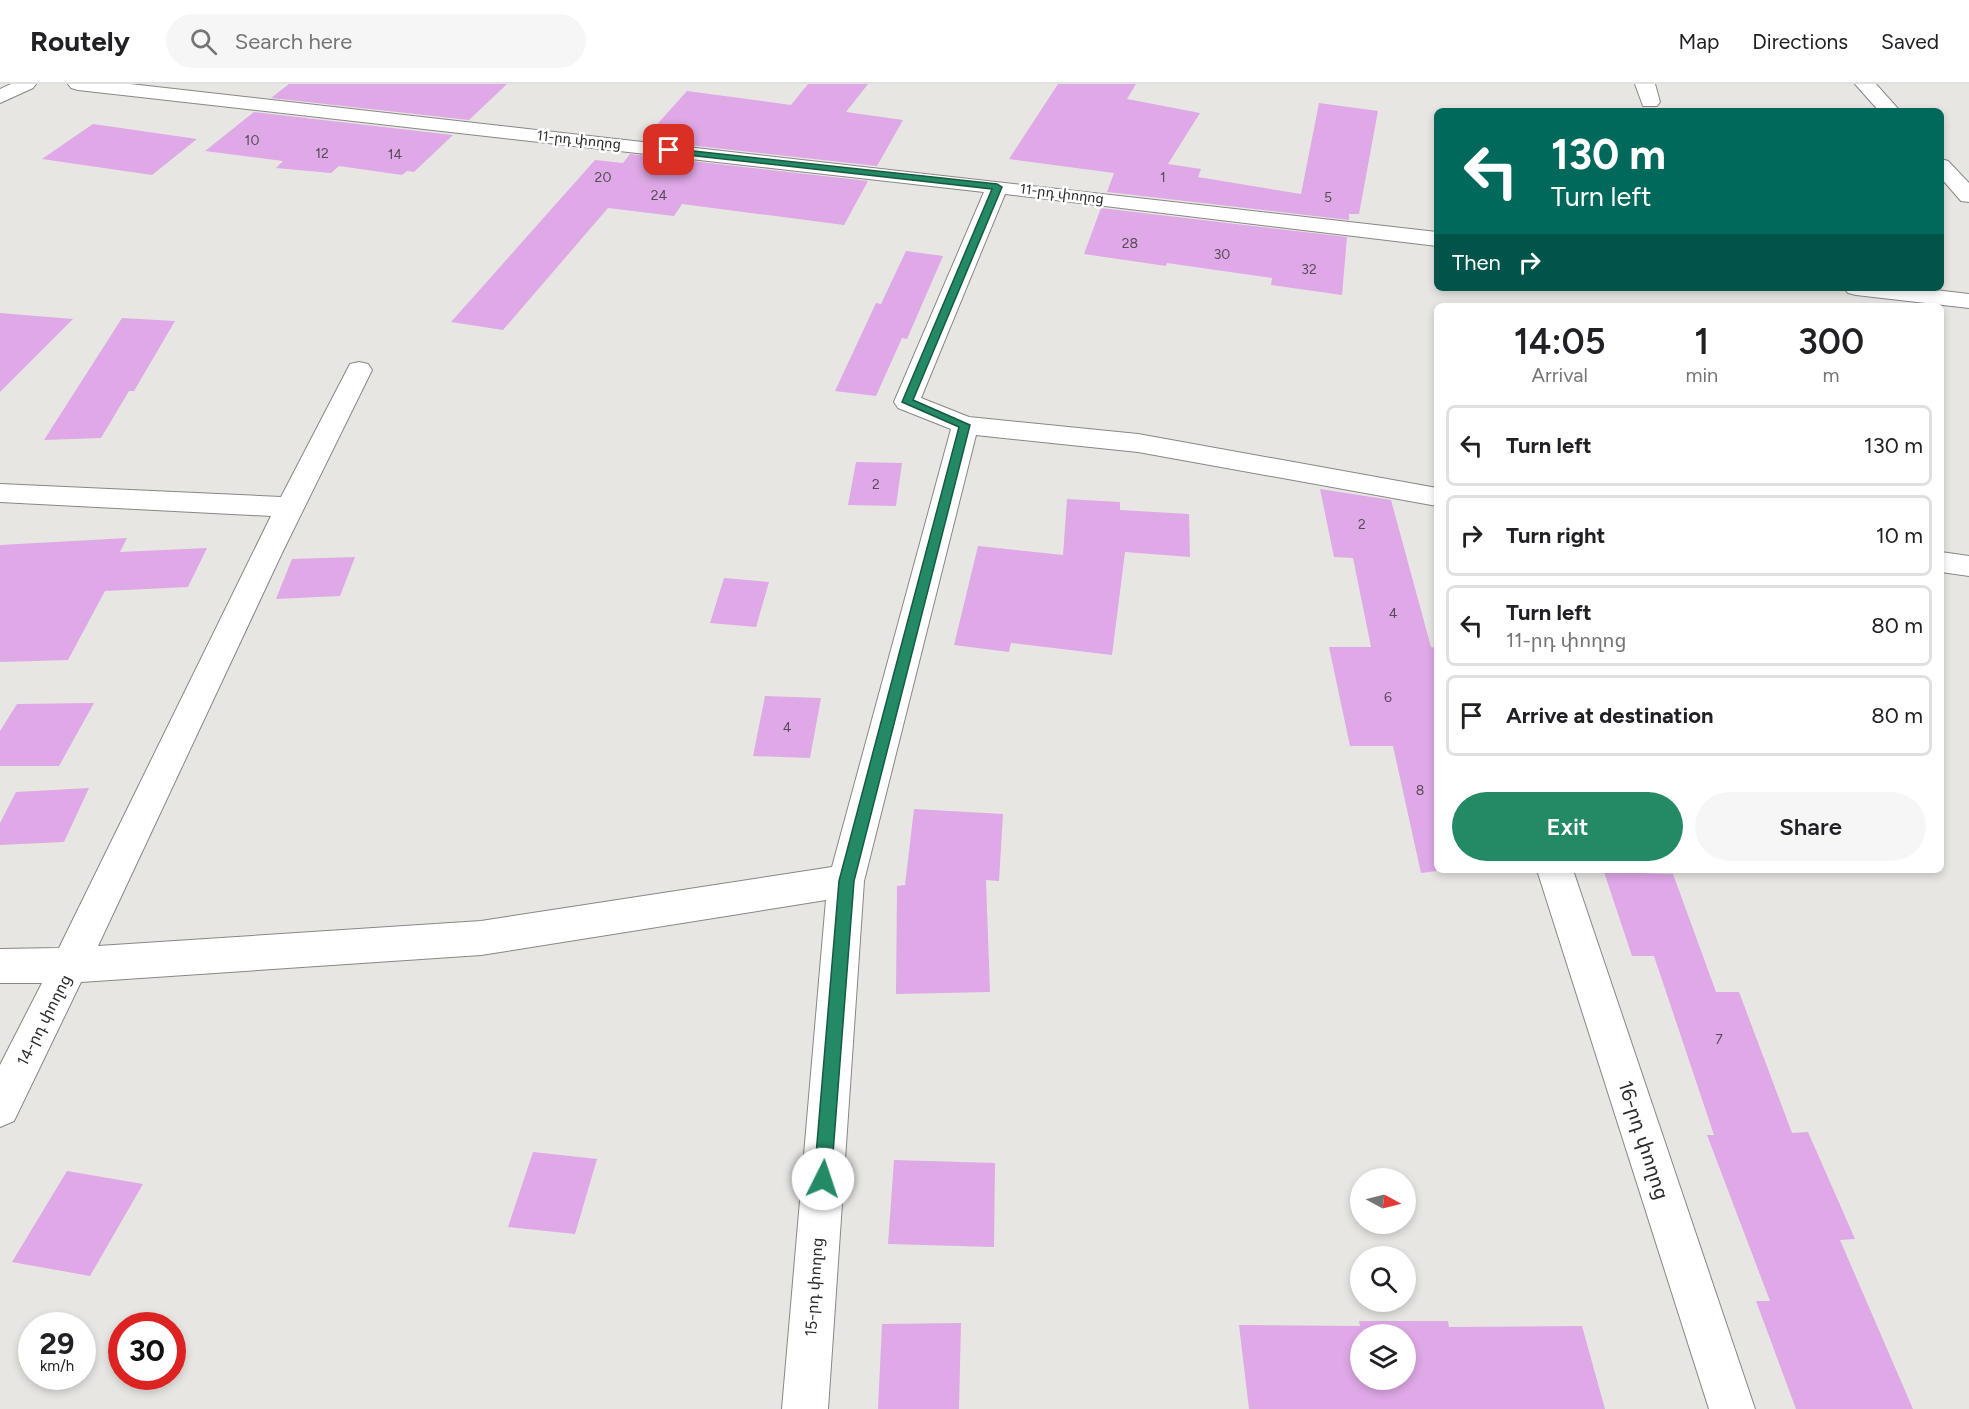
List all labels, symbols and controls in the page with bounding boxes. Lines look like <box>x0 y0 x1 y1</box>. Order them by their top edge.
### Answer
search box <box>166 14 586 68</box>
text: Routely <box>30 24 130 58</box>
icon: search <box>187 25 220 58</box>
text: Search here <box>235 28 352 55</box>
text: Map <box>1678 29 1719 54</box>
text: Directions <box>1752 29 1848 54</box>
text: Saved <box>1881 29 1939 54</box>
pin <box>643 124 694 175</box>
street label: 11-րդ փողոց <box>536 127 622 153</box>
text: 130 m <box>1551 129 1666 180</box>
house number: 10 <box>245 132 259 149</box>
icon: left <box>1452 132 1530 210</box>
icon: arrive <box>652 133 685 166</box>
house number: 12 <box>315 145 329 162</box>
house number: 14 <box>388 146 403 163</box>
house number: 20 <box>595 169 611 186</box>
house number: 1 <box>1160 169 1166 186</box>
street label: 11-րդ փողոց <box>1019 180 1105 208</box>
text: Turn left <box>1551 180 1651 213</box>
house number: 24 <box>651 187 668 204</box>
house number: 5 <box>1324 189 1332 206</box>
house number: 28 <box>1122 235 1138 252</box>
house number: 30 <box>1214 246 1230 263</box>
icon: right <box>1513 246 1546 279</box>
text: Then <box>1452 249 1501 276</box>
house number: 32 <box>1301 261 1317 278</box>
text: 14:05 <box>1514 320 1606 363</box>
text: 1 <box>1694 320 1709 363</box>
text: 300 <box>1798 320 1864 363</box>
text: Arrival <box>1531 363 1588 387</box>
text: min <box>1685 363 1718 387</box>
text: m <box>1823 363 1840 387</box>
icon: left <box>1455 429 1488 462</box>
text: Turn left <box>1506 432 1592 459</box>
text: 130 m <box>1864 432 1923 459</box>
house number: 2 <box>872 476 880 493</box>
house number: 2 <box>1358 516 1366 533</box>
icon: right <box>1455 519 1488 552</box>
text: Turn right <box>1506 522 1605 549</box>
text: 10 m <box>1876 522 1923 549</box>
text: Turn left <box>1506 599 1592 626</box>
house number: 4 <box>1389 605 1398 622</box>
icon: left <box>1455 609 1488 642</box>
text: 80 m <box>1871 612 1923 639</box>
text: 11-րդ փողոց <box>1506 628 1627 652</box>
house number: 6 <box>1384 689 1392 706</box>
icon: arrive <box>1455 699 1488 732</box>
text: Arrive at destination <box>1506 702 1714 729</box>
text: 80 m <box>1871 702 1923 729</box>
house number: 4 <box>783 719 792 736</box>
house number: 8 <box>1416 782 1424 799</box>
button: Exit <box>1452 792 1683 861</box>
button: Share <box>1695 792 1926 861</box>
street label: 14-րդ փողոց <box>13 971 75 1069</box>
house number: 7 <box>1715 1031 1723 1048</box>
street label: 16-րդ փողոց <box>1613 1078 1675 1202</box>
position arrow <box>791 1147 855 1211</box>
north arrow <box>1350 1168 1416 1234</box>
map controls <box>1350 1168 1416 1390</box>
street label: 15-րդ փողոց <box>801 1237 827 1337</box>
button: search <box>1350 1246 1416 1312</box>
speed limit sign: 30 <box>108 1312 186 1390</box>
button: layers <box>1350 1324 1416 1390</box>
text: 29 <box>40 1325 74 1362</box>
text: km/h <box>40 1357 74 1375</box>

